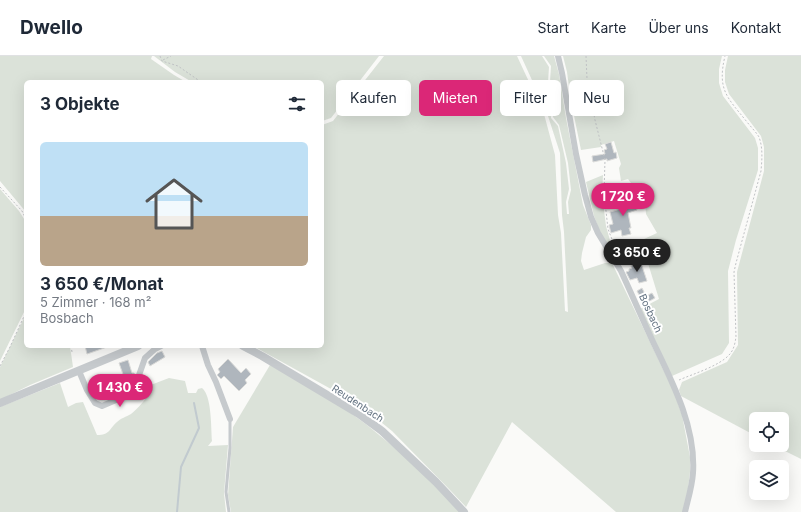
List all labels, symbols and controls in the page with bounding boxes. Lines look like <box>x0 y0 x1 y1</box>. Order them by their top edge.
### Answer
text: Dwello <box>20 16 83 39</box>
text: Start <box>537 19 569 36</box>
text: Karte <box>591 19 626 36</box>
text: Über uns <box>648 19 709 36</box>
text: Kontakt <box>731 19 781 36</box>
chip: Kaufen <box>336 80 411 116</box>
chip: Mieten <box>419 80 492 116</box>
chip: Filter <box>500 80 561 116</box>
chip: Neu <box>569 80 624 116</box>
icon: filters <box>286 93 308 115</box>
text: 3 Objekte <box>40 94 120 114</box>
icon: home <box>138 168 210 240</box>
pin: 1 720 € <box>586 183 660 217</box>
text: 1 720 € <box>600 188 646 204</box>
pin: 3 650 € <box>600 239 674 273</box>
text: 3 650 € <box>613 244 661 260</box>
text: 3 650 €/Monat <box>40 274 164 294</box>
street label: Bosbach <box>637 292 665 334</box>
text: 5 Zimmer · 168 m² <box>40 294 151 310</box>
text: Bosbach <box>40 310 94 326</box>
pin: 1 430 € <box>83 374 157 408</box>
text: 1 430 € <box>97 379 143 395</box>
street label: Reudenbach <box>330 382 386 424</box>
map controls <box>749 412 789 500</box>
button: locate <box>749 412 789 452</box>
button: layers <box>749 460 789 500</box>

